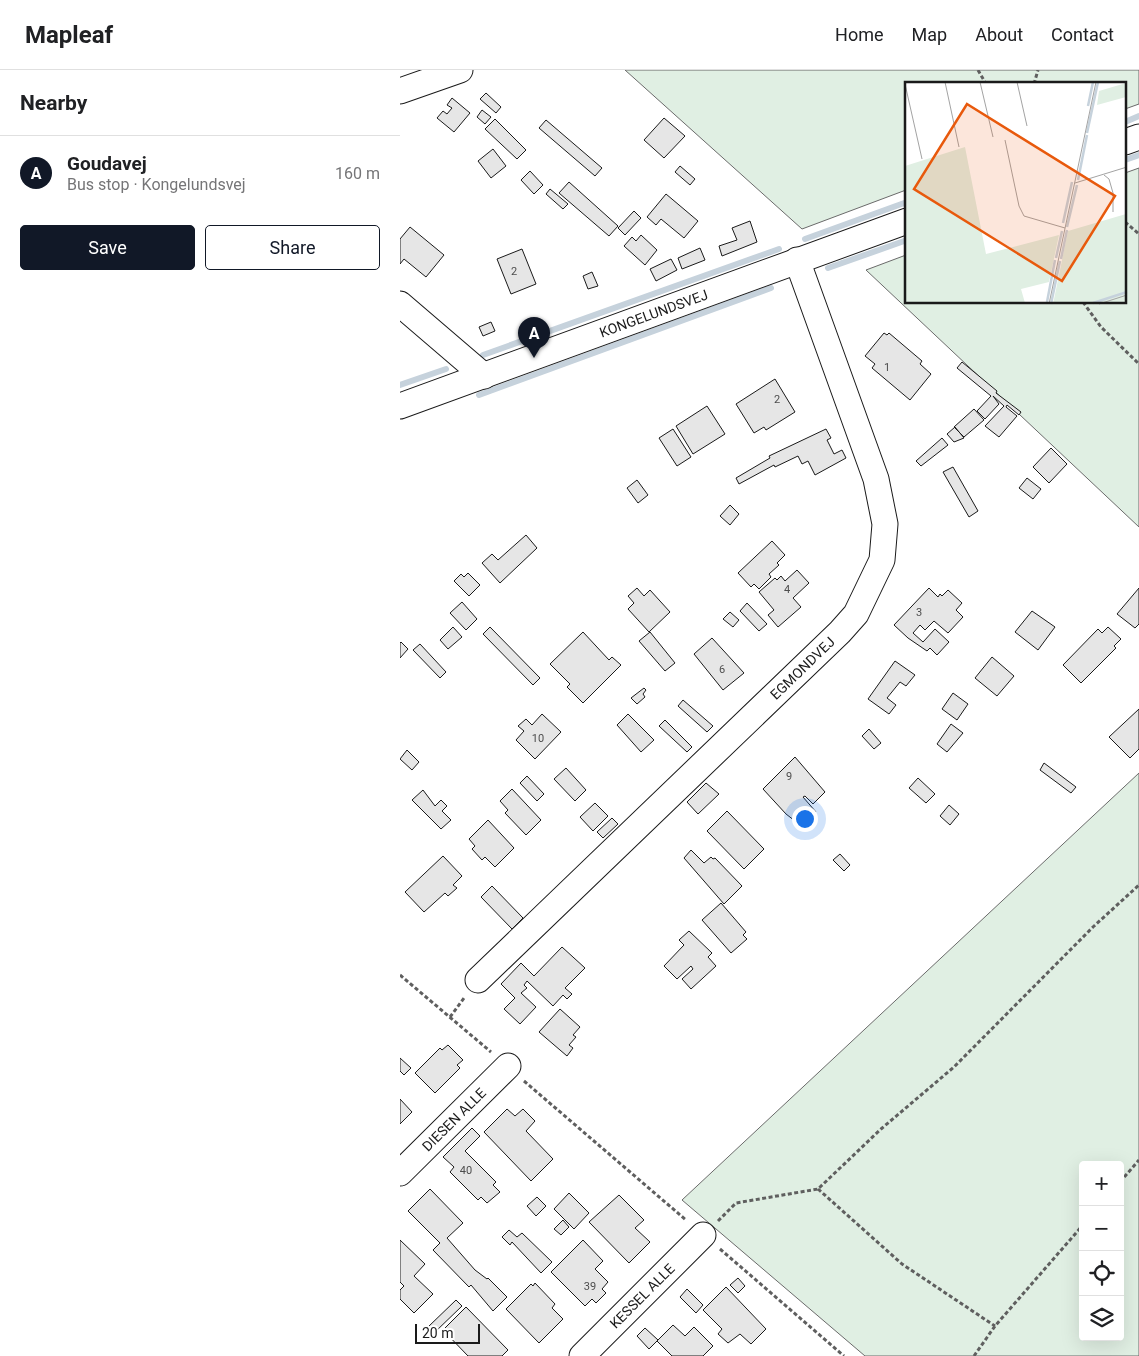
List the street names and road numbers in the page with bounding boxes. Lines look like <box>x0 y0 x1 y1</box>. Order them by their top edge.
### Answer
street label: KONGELUNDSVEJ <box>597 286 710 341</box>
street label: EGMONDVEJ <box>767 634 838 703</box>
street label: DIESEN ALLE <box>419 1085 489 1154</box>
street label: KESSEL ALLE <box>607 1260 678 1331</box>

